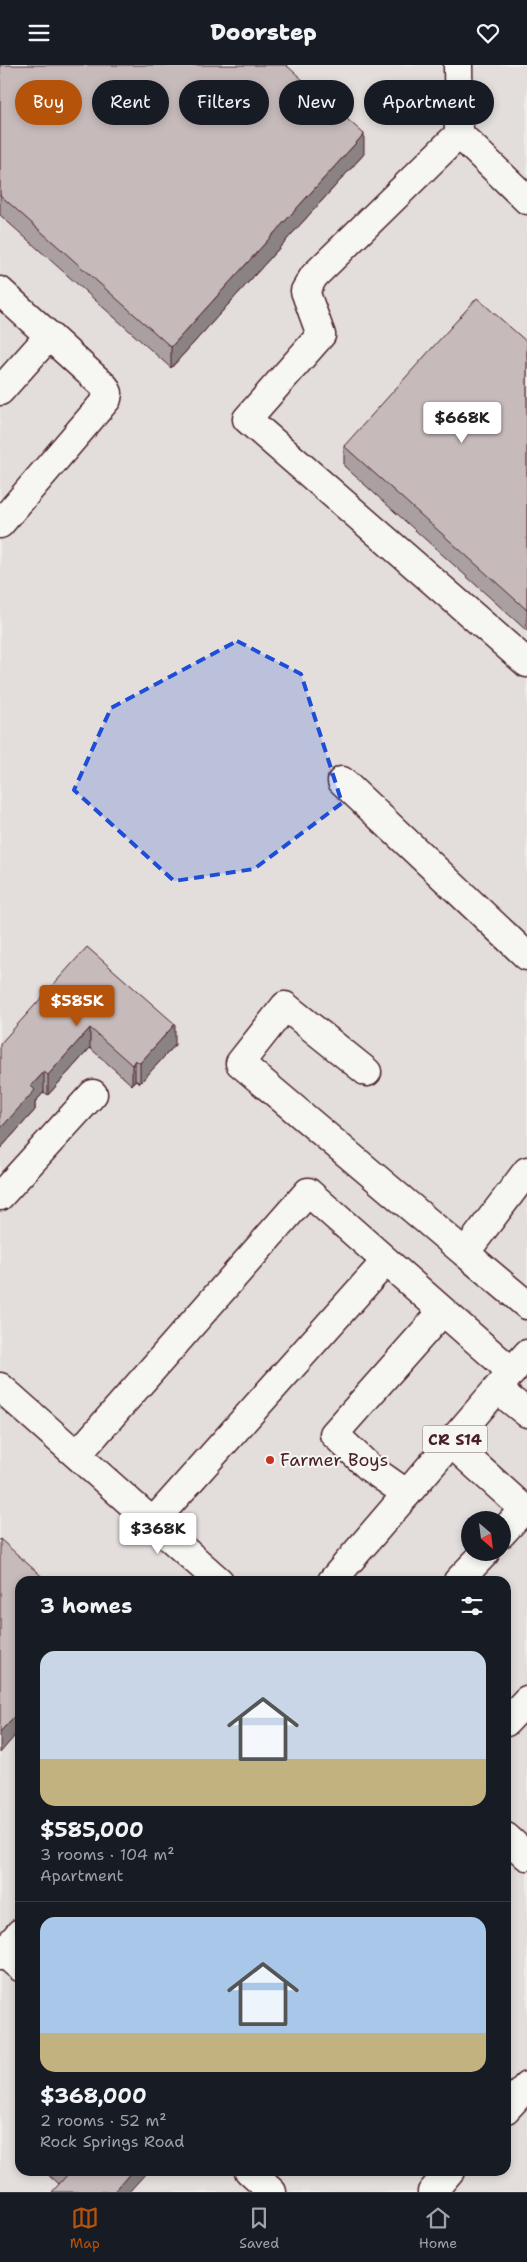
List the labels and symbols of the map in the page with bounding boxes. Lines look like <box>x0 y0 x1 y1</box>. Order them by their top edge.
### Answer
pin: $668K <box>427 401 497 444</box>
pin: $585K <box>42 985 112 1027</box>
road number: CR S14 <box>422 1425 488 1453</box>
place label: Farmer Boys <box>280 1448 388 1472</box>
marker: Farmer Boys <box>264 1454 276 1466</box>
north arrow <box>461 1511 511 1561</box>
pin: $368K <box>123 1513 193 1555</box>

